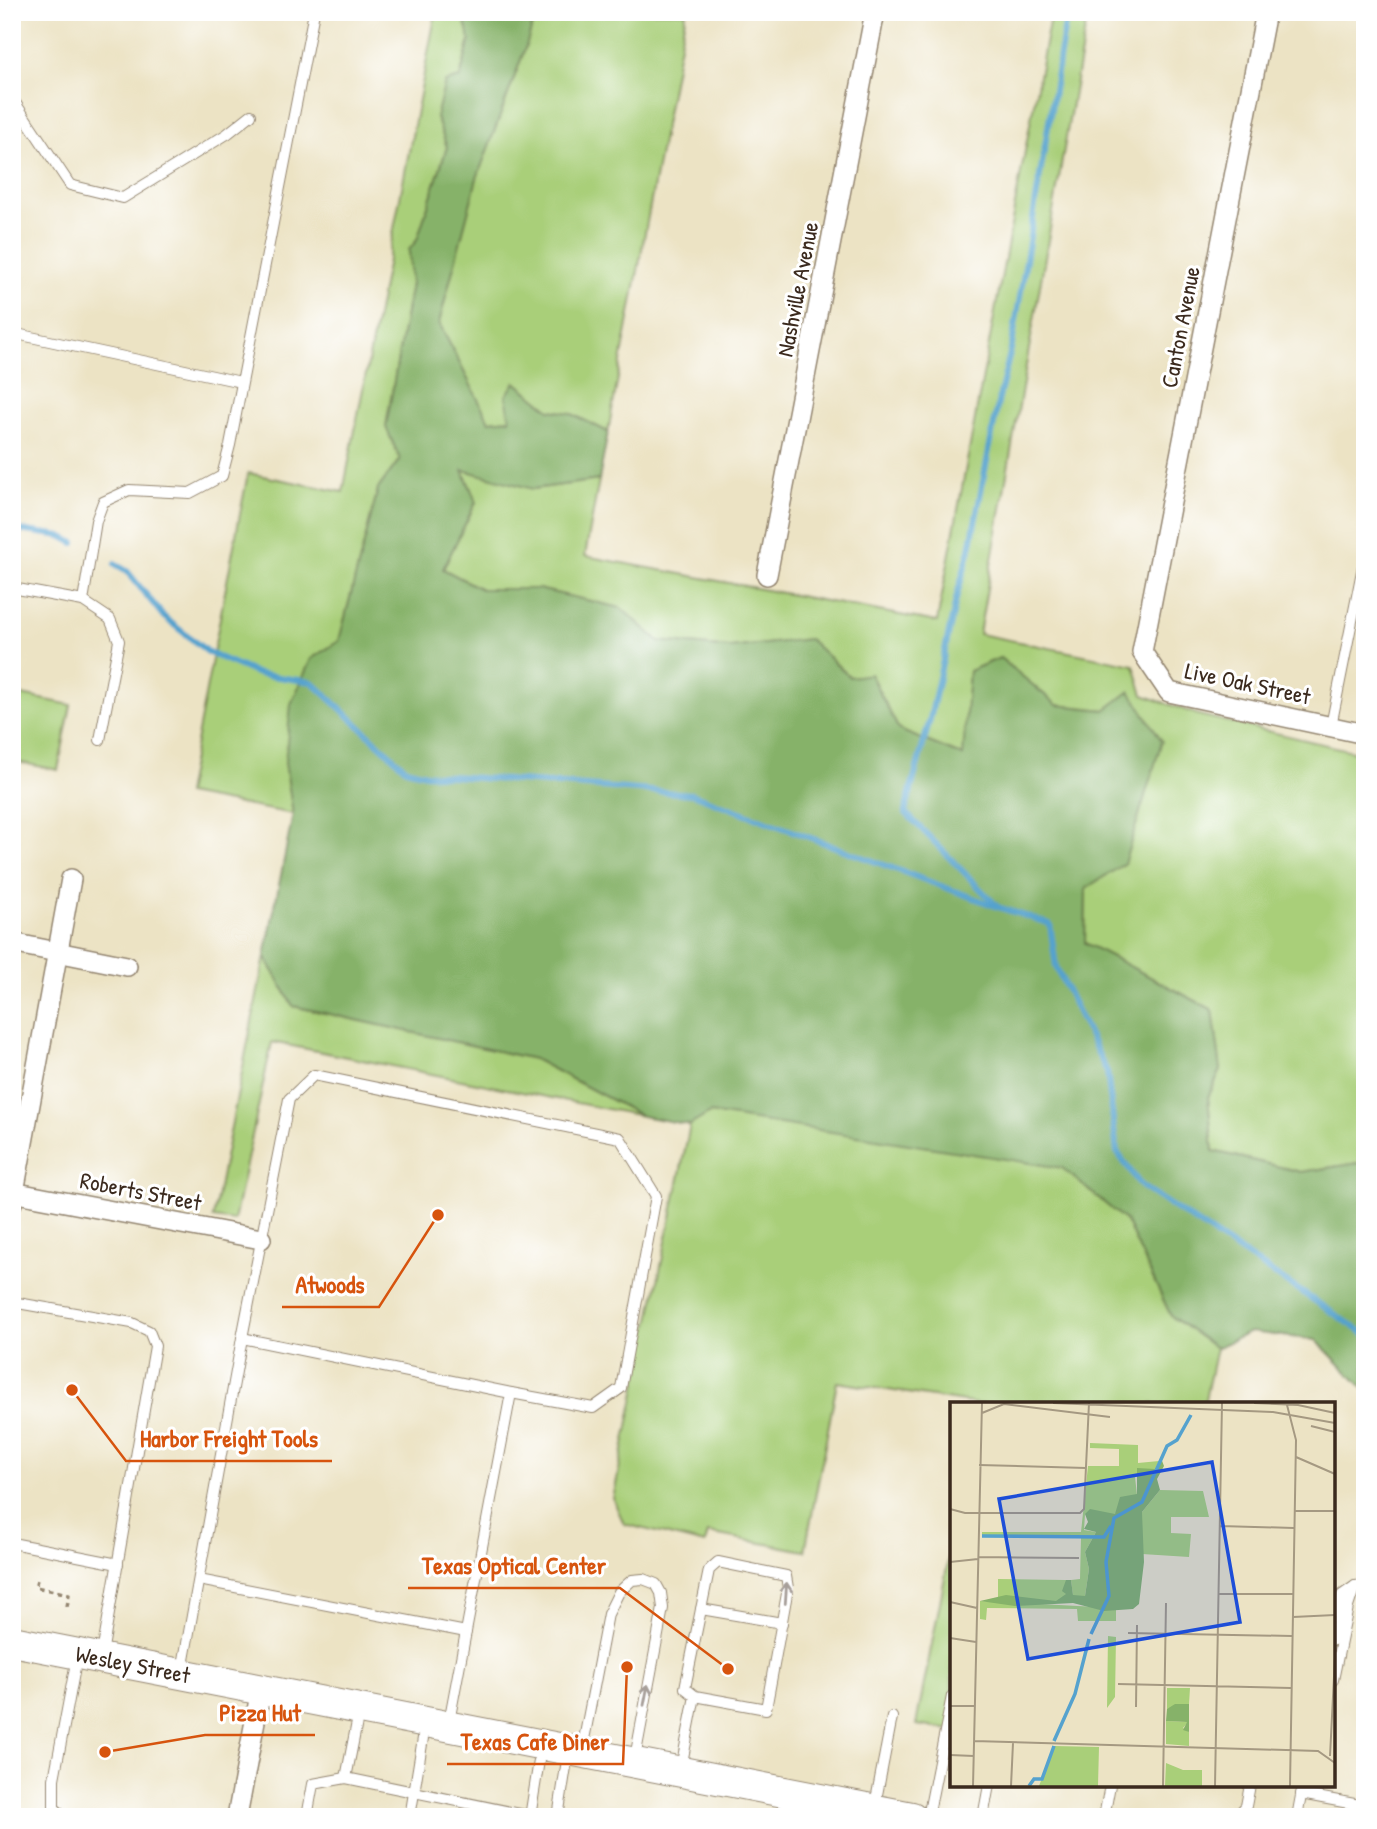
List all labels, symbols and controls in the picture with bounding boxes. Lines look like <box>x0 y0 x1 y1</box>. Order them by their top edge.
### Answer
street label: Nashville Avenue <box>769 219 825 359</box>
street label: Canton Avenue <box>1153 264 1207 390</box>
street label: Live Oak Street <box>1182 655 1315 712</box>
street label: Roberts Street <box>78 1164 205 1218</box>
callout: Atwoods <box>282 1262 379 1307</box>
text: Atwoods <box>295 1268 365 1300</box>
inset map <box>950 1402 1335 1787</box>
callout: Harbor Freight Tools <box>126 1416 332 1461</box>
text: Harbor Freight Tools <box>140 1422 318 1455</box>
callout: Texas Optical Center <box>408 1543 620 1588</box>
text: Texas Optical Center <box>421 1549 607 1582</box>
one-way arrow <box>780 1582 793 1605</box>
street label: Wesley Street <box>73 1638 194 1690</box>
one-way arrow <box>640 1684 653 1707</box>
callout: Pizza Hut <box>205 1690 315 1735</box>
text: Pizza Hut <box>219 1696 301 1728</box>
callout: Texas Cafe Diner <box>447 1719 623 1764</box>
text: Texas Cafe Diner <box>460 1725 610 1757</box>

